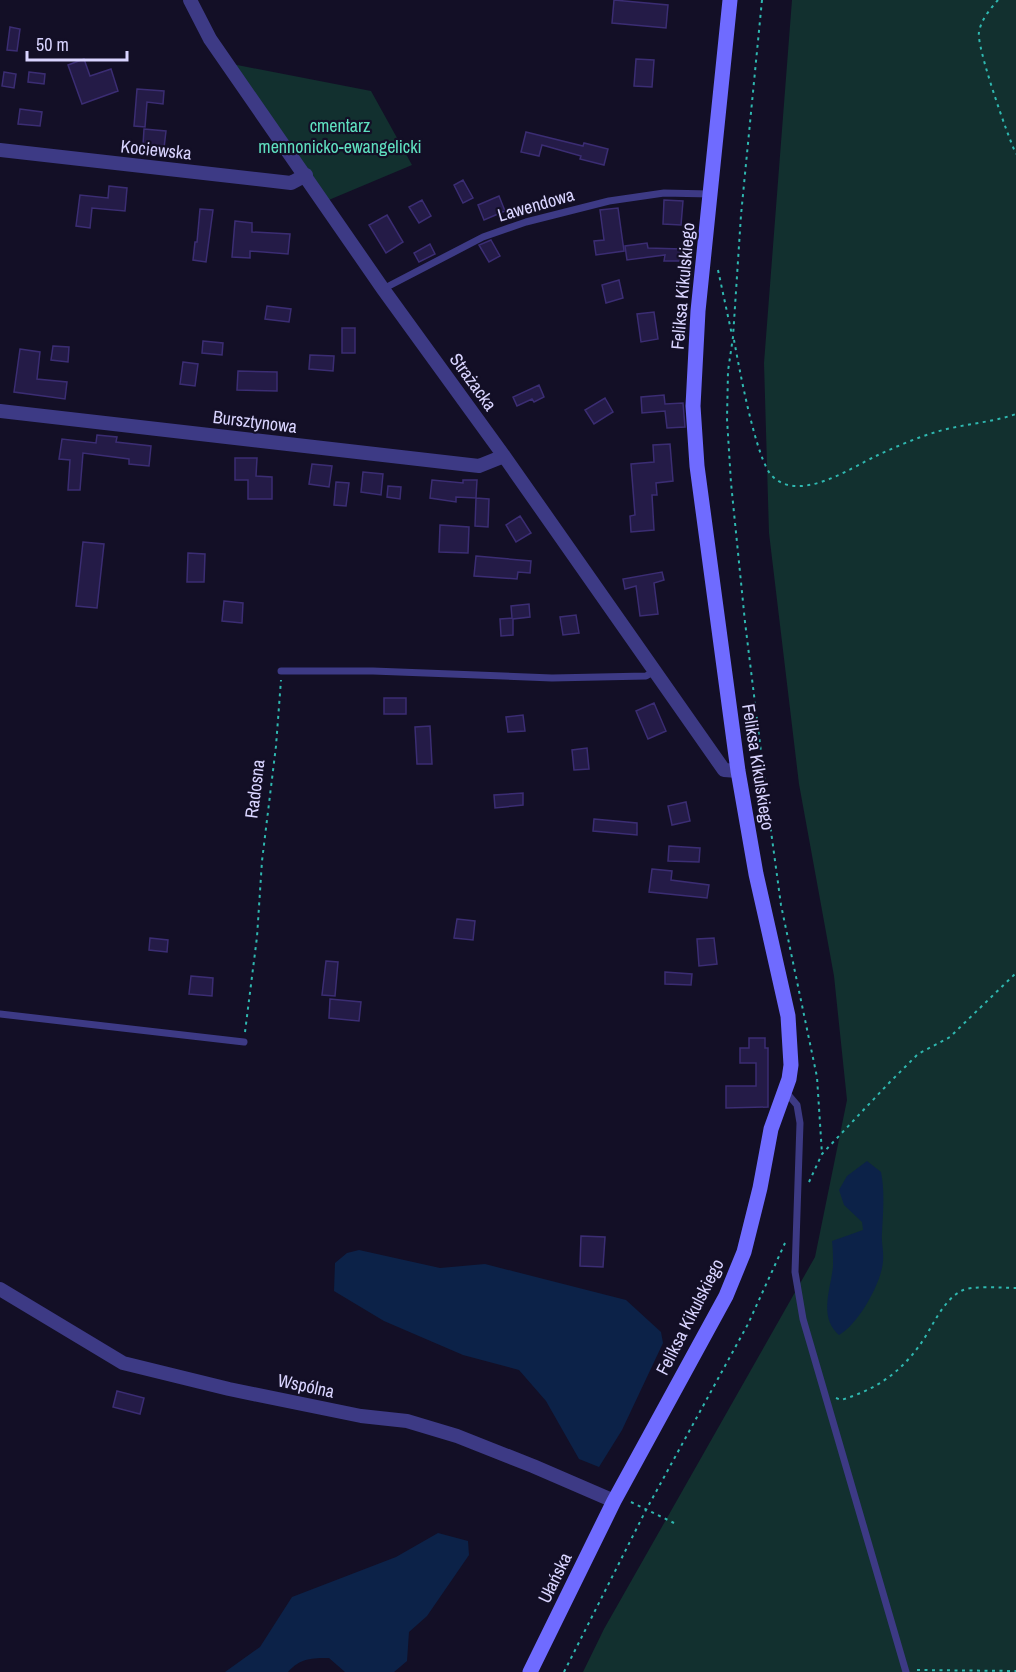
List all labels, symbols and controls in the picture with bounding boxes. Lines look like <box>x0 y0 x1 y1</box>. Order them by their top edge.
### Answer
scale bar <box>27 24 128 62</box>
text: 50 m <box>36 32 69 57</box>
park label: cmentarz mennonicko-ewangelicki <box>258 113 422 159</box>
street label: Kociewska <box>119 133 193 166</box>
street label: Lawendowa <box>495 182 577 227</box>
street label: Feliksa Kikulskiego <box>665 221 701 350</box>
street label: Strażacka <box>444 348 503 416</box>
street label: Bursztynowa <box>212 404 299 439</box>
street label: Feliksa Kikulskiego <box>736 702 781 832</box>
street label: Radosna <box>238 758 271 820</box>
street label: Feliksa Kikulskiego <box>650 1254 730 1379</box>
street label: Wspólna <box>275 1367 337 1404</box>
street label: Ułańska <box>532 1548 577 1607</box>

